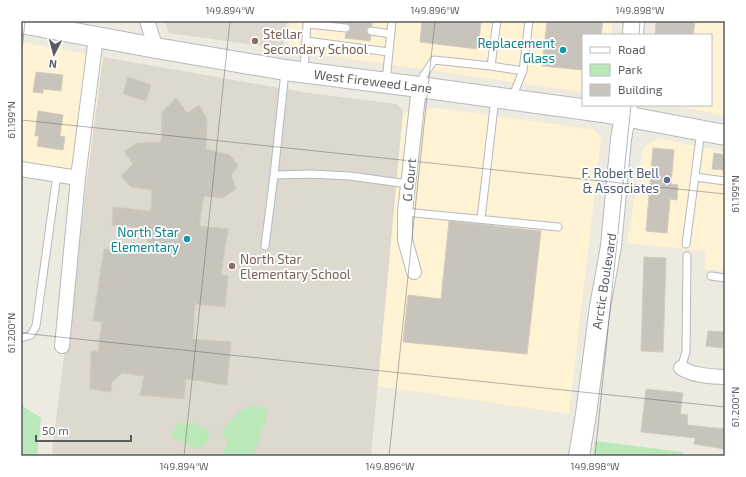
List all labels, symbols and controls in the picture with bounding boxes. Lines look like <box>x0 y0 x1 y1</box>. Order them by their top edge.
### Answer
text: 149.894°W <box>205 4 255 16</box>
text: 149.896°W <box>411 4 460 16</box>
text: 149.898°W <box>615 4 665 16</box>
place label: Stellar Secondary School <box>263 26 368 57</box>
north arrow <box>34 34 74 74</box>
legend <box>582 34 712 106</box>
place label: Replacement Glass <box>477 35 555 66</box>
marker: Stellar Secondary School <box>250 36 260 46</box>
text: Road <box>618 42 646 56</box>
marker: Replacement Glass <box>558 45 568 55</box>
text: N <box>48 58 58 71</box>
text: Park <box>618 62 643 76</box>
street label: West Fireweed Lane <box>313 66 433 96</box>
text: Building <box>618 82 663 96</box>
text: 61.199°N <box>5 101 17 139</box>
street label: G Court <box>399 158 419 202</box>
place label: F. Robert Bell & Associates <box>582 165 659 196</box>
marker: F. Robert Bell & Associates <box>662 175 672 185</box>
text: 61.199°N <box>729 175 741 213</box>
place label: North Star Elementary <box>111 224 179 255</box>
street label: Arctic Boulevard <box>589 232 619 330</box>
marker: North Star Elementary <box>182 234 192 244</box>
place label: North Star Elementary School <box>240 251 351 282</box>
marker: North Star Elementary School <box>227 261 237 271</box>
text: 61.200°N <box>5 313 17 353</box>
text: 61.200°N <box>729 387 741 427</box>
scale bar <box>36 417 131 443</box>
text: 50 m <box>42 423 69 437</box>
text: 149.894°W <box>159 460 209 472</box>
text: 149.896°W <box>366 460 415 472</box>
text: 149.898°W <box>570 460 620 472</box>

